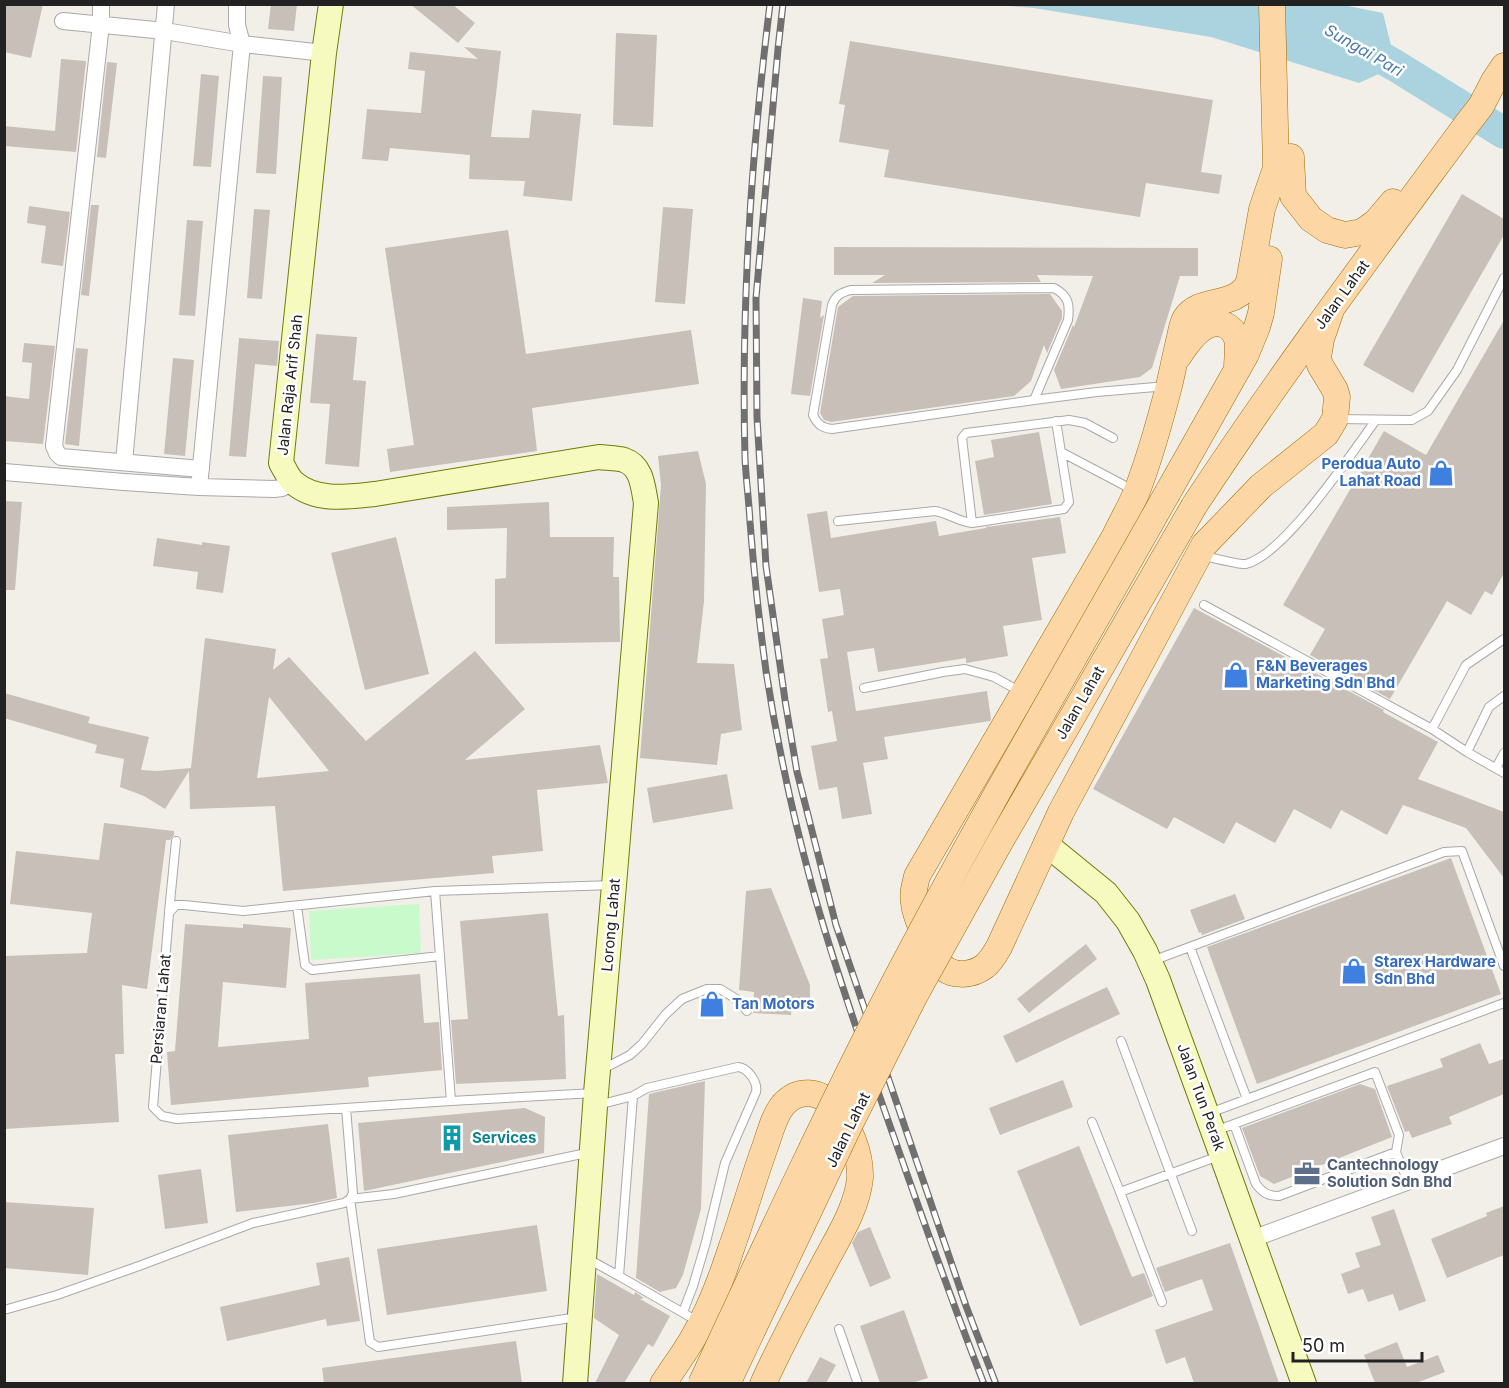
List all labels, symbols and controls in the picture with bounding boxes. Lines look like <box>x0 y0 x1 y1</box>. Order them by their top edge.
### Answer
water label: Sungai Pari <box>1321 20 1408 81</box>
street label: Jalan Lahat <box>1310 256 1373 333</box>
street label: Jalan Raja Arif Shah <box>273 313 306 456</box>
place label: Perodua Auto Lahat Road <box>1321 454 1421 490</box>
shop icon: Perodua Auto Lahat Road <box>1426 458 1456 488</box>
place label: F&N Beverages Marketing Sdn Bhd <box>1256 656 1395 692</box>
shop icon: F&N Beverages Marketing Sdn Bhd <box>1221 660 1251 690</box>
street label: Jalan Lahat <box>1051 663 1108 743</box>
street label: Lorong Lahat <box>597 878 624 972</box>
place label: Starex Hardware Sdn Bhd <box>1374 952 1496 988</box>
street label: Persiaran Lahat <box>146 953 175 1065</box>
shop icon: Starex Hardware Sdn Bhd <box>1339 956 1369 986</box>
shop icon: Tan Motors <box>697 989 727 1019</box>
place label: Tan Motors <box>732 994 815 1013</box>
street label: Jalan Tun Perak <box>1173 1040 1230 1154</box>
street label: Jalan Lahat <box>821 1089 874 1170</box>
building icon: Services <box>437 1123 467 1153</box>
place label: Services <box>472 1128 536 1147</box>
place label: Cantechnology Solution Sdn Bhd <box>1327 1155 1452 1191</box>
office icon: Cantechnology Solution Sdn Bhd <box>1292 1159 1322 1189</box>
scale bar <box>1293 1325 1422 1363</box>
text: 50 m <box>1302 1335 1345 1356</box>

